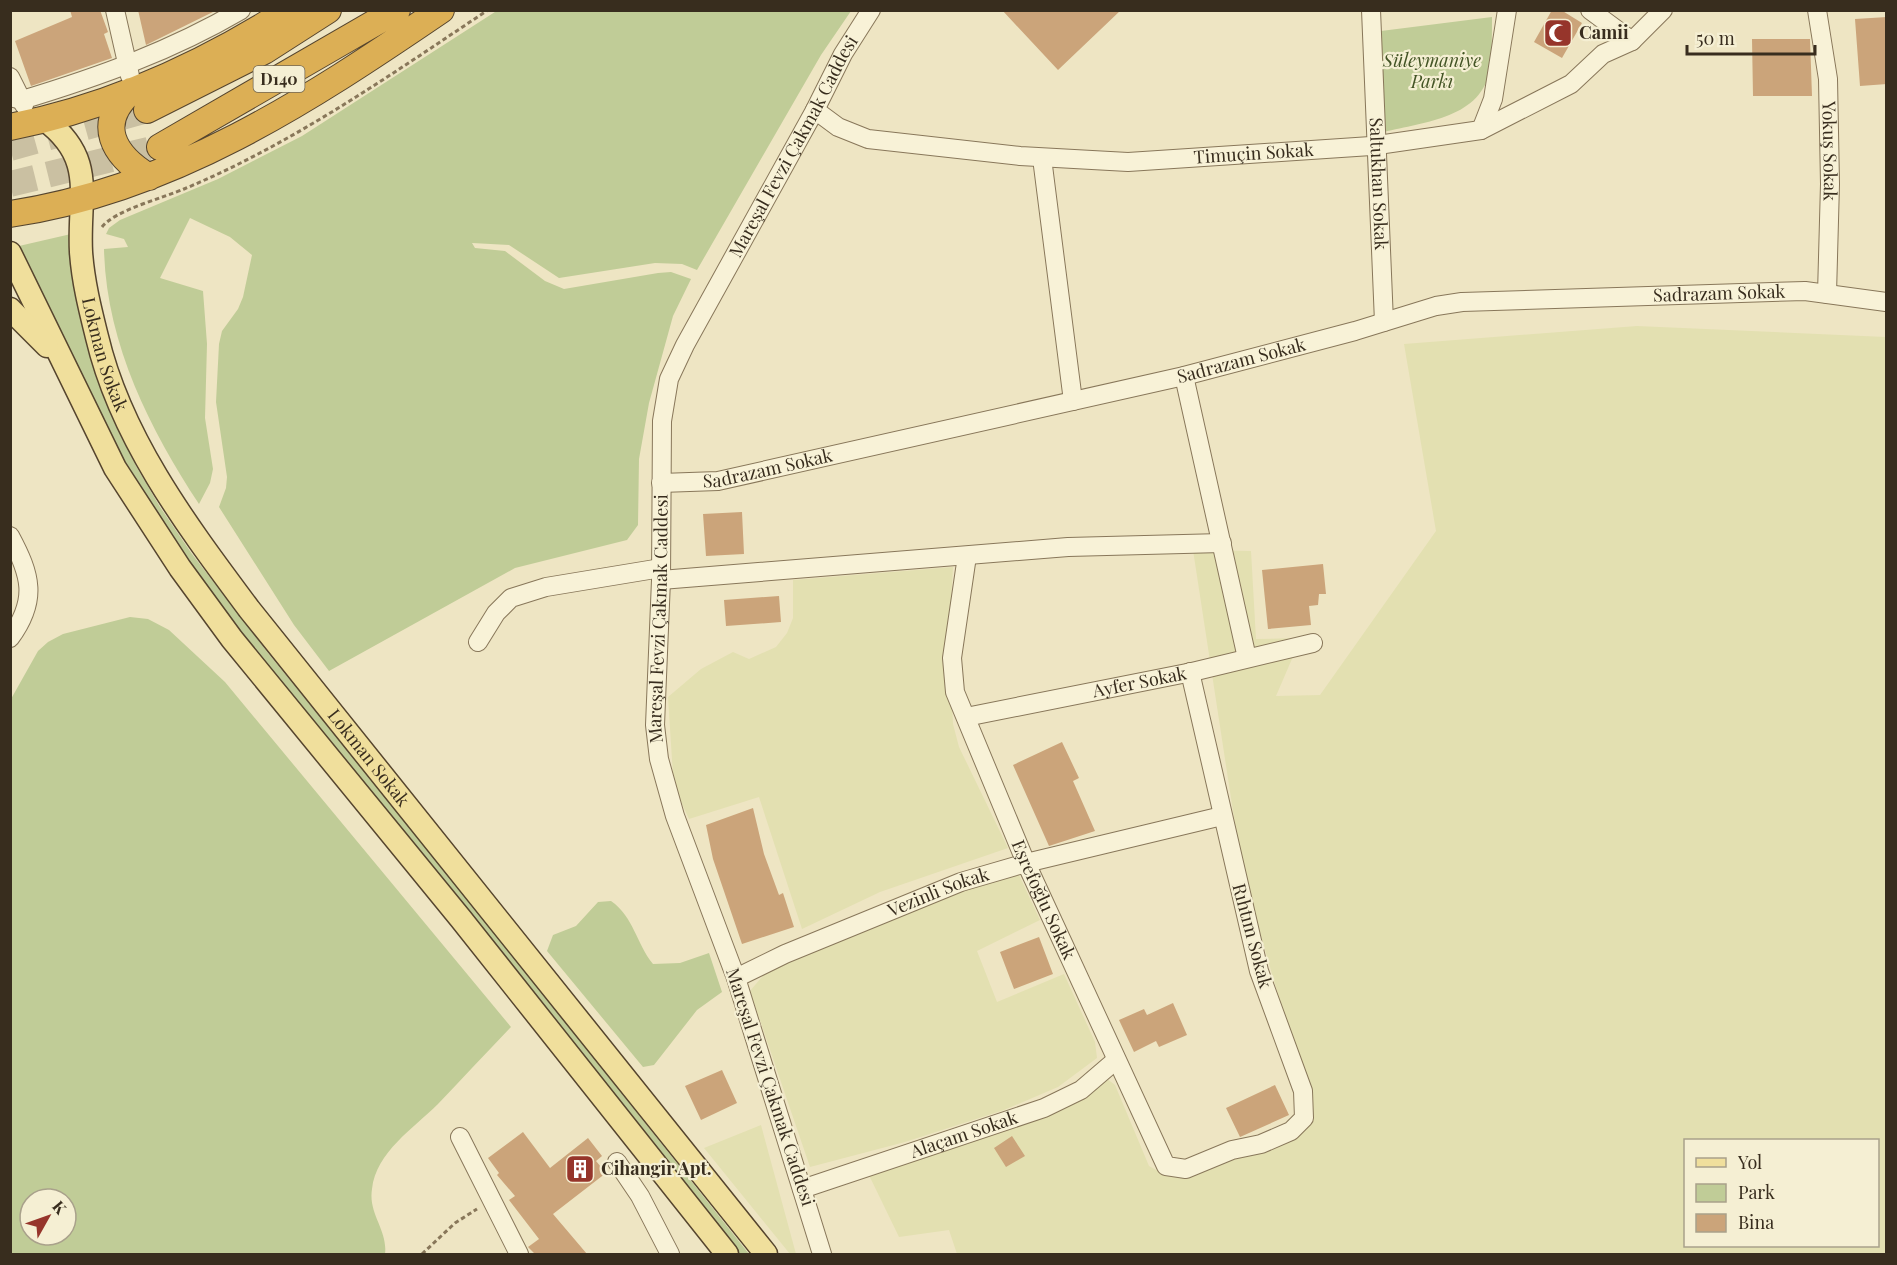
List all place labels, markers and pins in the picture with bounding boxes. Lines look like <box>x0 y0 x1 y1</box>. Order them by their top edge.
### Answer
mosque icon: Camii <box>1542 17 1574 49</box>
place label: Camii <box>1579 20 1629 44</box>
building icon: Cihangir Apt. <box>564 1153 596 1185</box>
place label: Cihangir Apt. <box>601 1156 712 1180</box>

